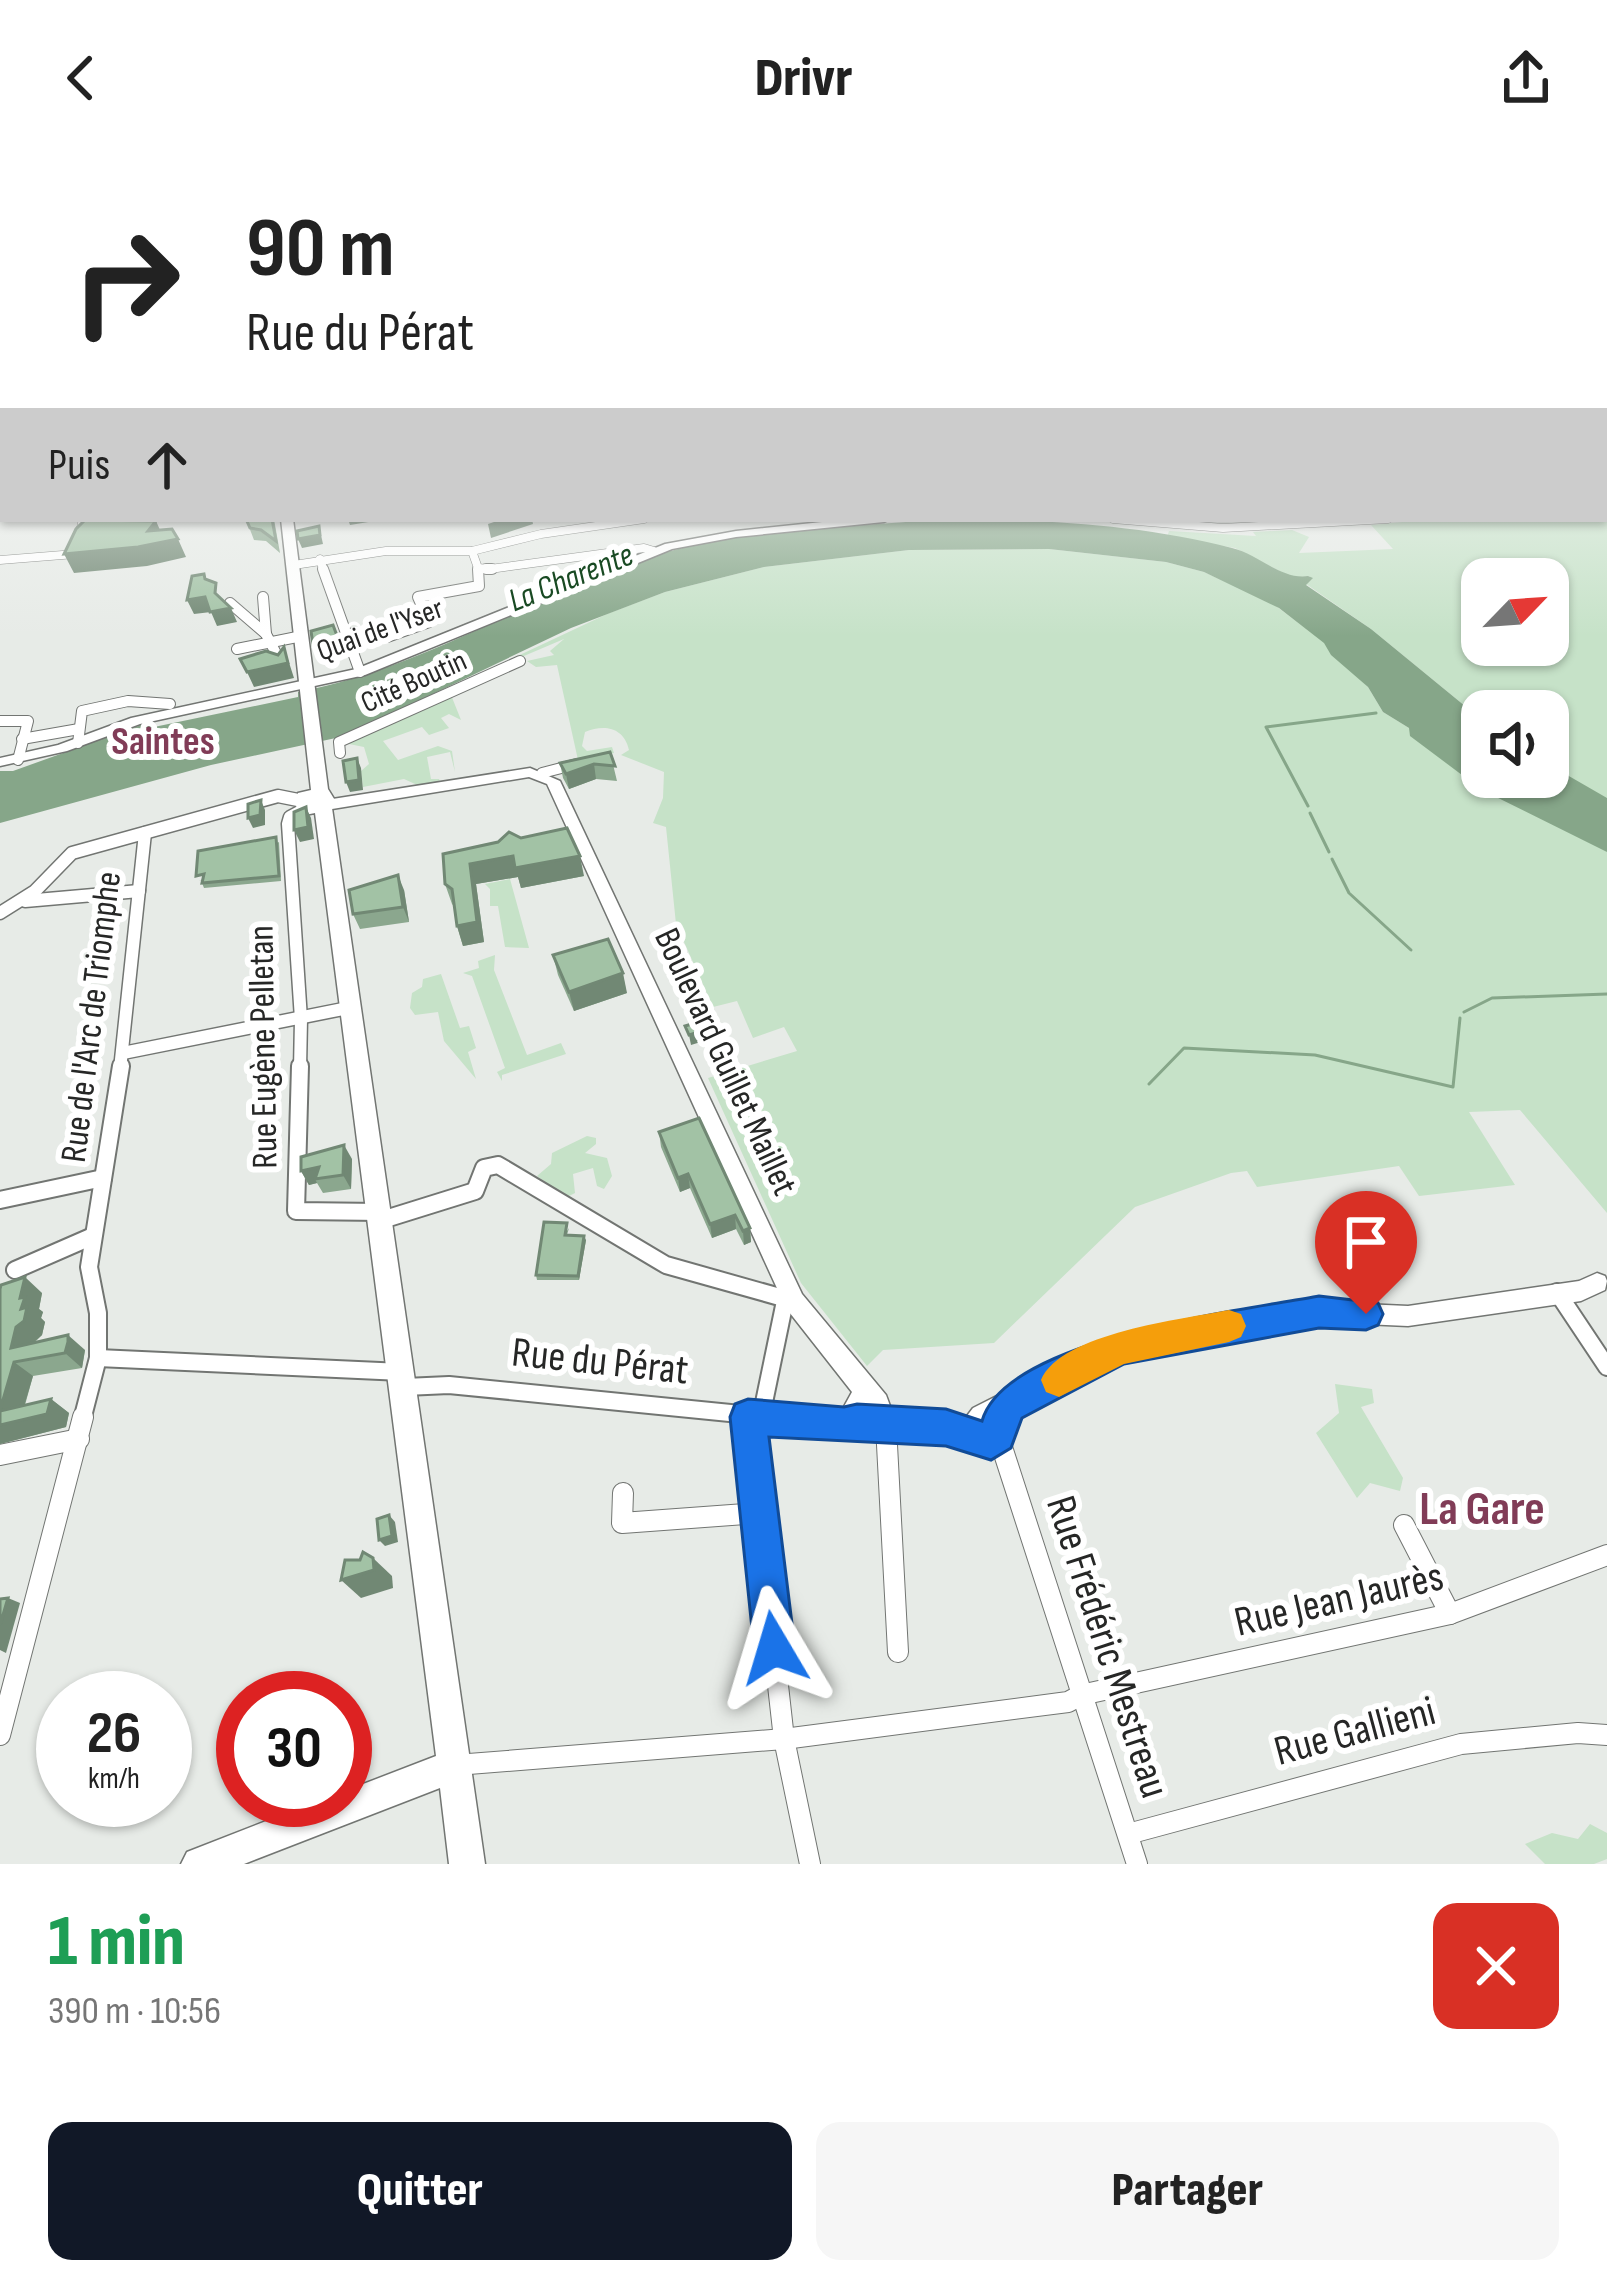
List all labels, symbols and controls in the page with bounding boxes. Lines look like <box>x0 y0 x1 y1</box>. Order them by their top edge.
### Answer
icon: back <box>48 45 114 111</box>
icon: share <box>1493 45 1559 111</box>
text: Drivr <box>755 46 852 111</box>
text: 90 m <box>246 199 395 300</box>
icon: right <box>48 204 204 360</box>
text: Rue du Pérat <box>246 301 474 366</box>
icon: ahead <box>134 432 200 498</box>
text: Puis <box>48 438 110 493</box>
water label: La Charente <box>503 535 639 621</box>
north arrow <box>1461 558 1569 666</box>
map controls <box>1461 558 1569 798</box>
street label: Quai de l'Yser <box>312 590 448 669</box>
street label: Cité Boutin <box>356 643 472 721</box>
button: sound <box>1461 690 1569 798</box>
district label: Saintes <box>111 719 215 766</box>
street label: Rue de l'Arc de Triomphe <box>53 869 131 1165</box>
street label: Boulevard Guillet Maillet <box>644 922 806 1202</box>
street label: Rue Eugène Pelletan <box>240 925 288 1169</box>
pin <box>1315 1191 1417 1314</box>
icon: arrive <box>1333 1209 1399 1275</box>
street label: Rue du Pérat <box>509 1327 691 1397</box>
district label: La Gare <box>1419 1481 1545 1538</box>
street label: Rue Frédéric Mestreau <box>1034 1490 1180 1804</box>
street label: Rue Jean Jaurès <box>1230 1551 1448 1649</box>
position arrow <box>711 1585 837 1711</box>
speed limit sign: 30 <box>216 1671 372 1827</box>
street label: Rue Gallieni <box>1269 1686 1441 1778</box>
text: 26 <box>87 1698 141 1770</box>
text: km/h <box>88 1761 140 1797</box>
text: 1 min <box>48 1899 185 1986</box>
button: close <box>1433 1903 1559 2029</box>
text: 390 m · 10:56 <box>48 1988 221 2035</box>
button: Quitter <box>48 2122 792 2260</box>
button: Partager <box>816 2122 1559 2260</box>

